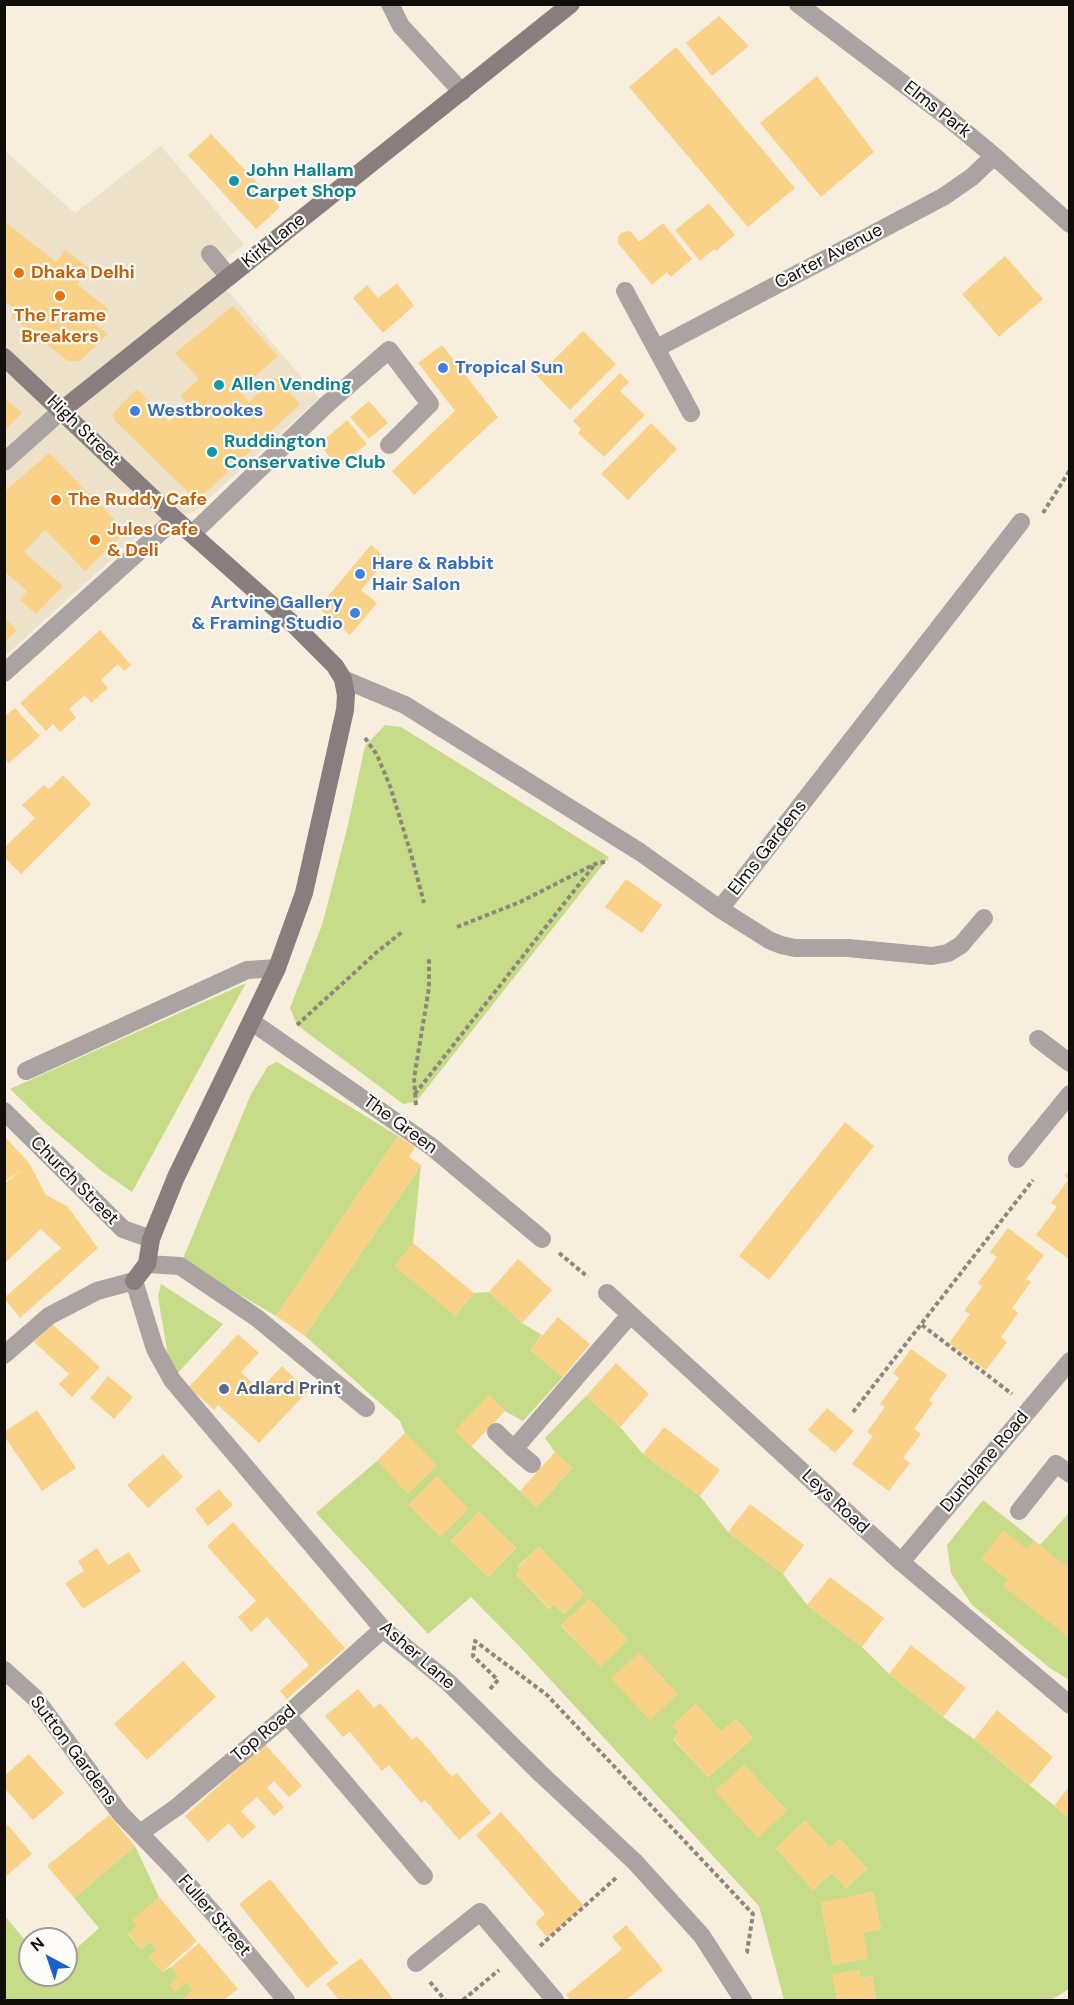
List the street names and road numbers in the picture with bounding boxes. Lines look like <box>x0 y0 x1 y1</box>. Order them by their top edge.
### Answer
street label: Elms Park <box>899 77 975 143</box>
street label: Kirk Lane <box>238 209 310 273</box>
street label: Carter Avenue <box>771 220 887 294</box>
street label: High Street <box>42 391 124 471</box>
street label: Elms Gardens <box>724 796 812 900</box>
street label: The Green <box>359 1091 441 1159</box>
street label: Church Street <box>25 1132 123 1230</box>
street label: Dunblane Road <box>936 1407 1034 1517</box>
street label: Leys Road <box>797 1465 873 1539</box>
street label: Asher Lane <box>375 1617 459 1695</box>
street label: Sutton Gardens <box>25 1692 121 1810</box>
street label: Top Road <box>228 1701 300 1767</box>
street label: Fuller Street <box>173 1871 255 1961</box>

